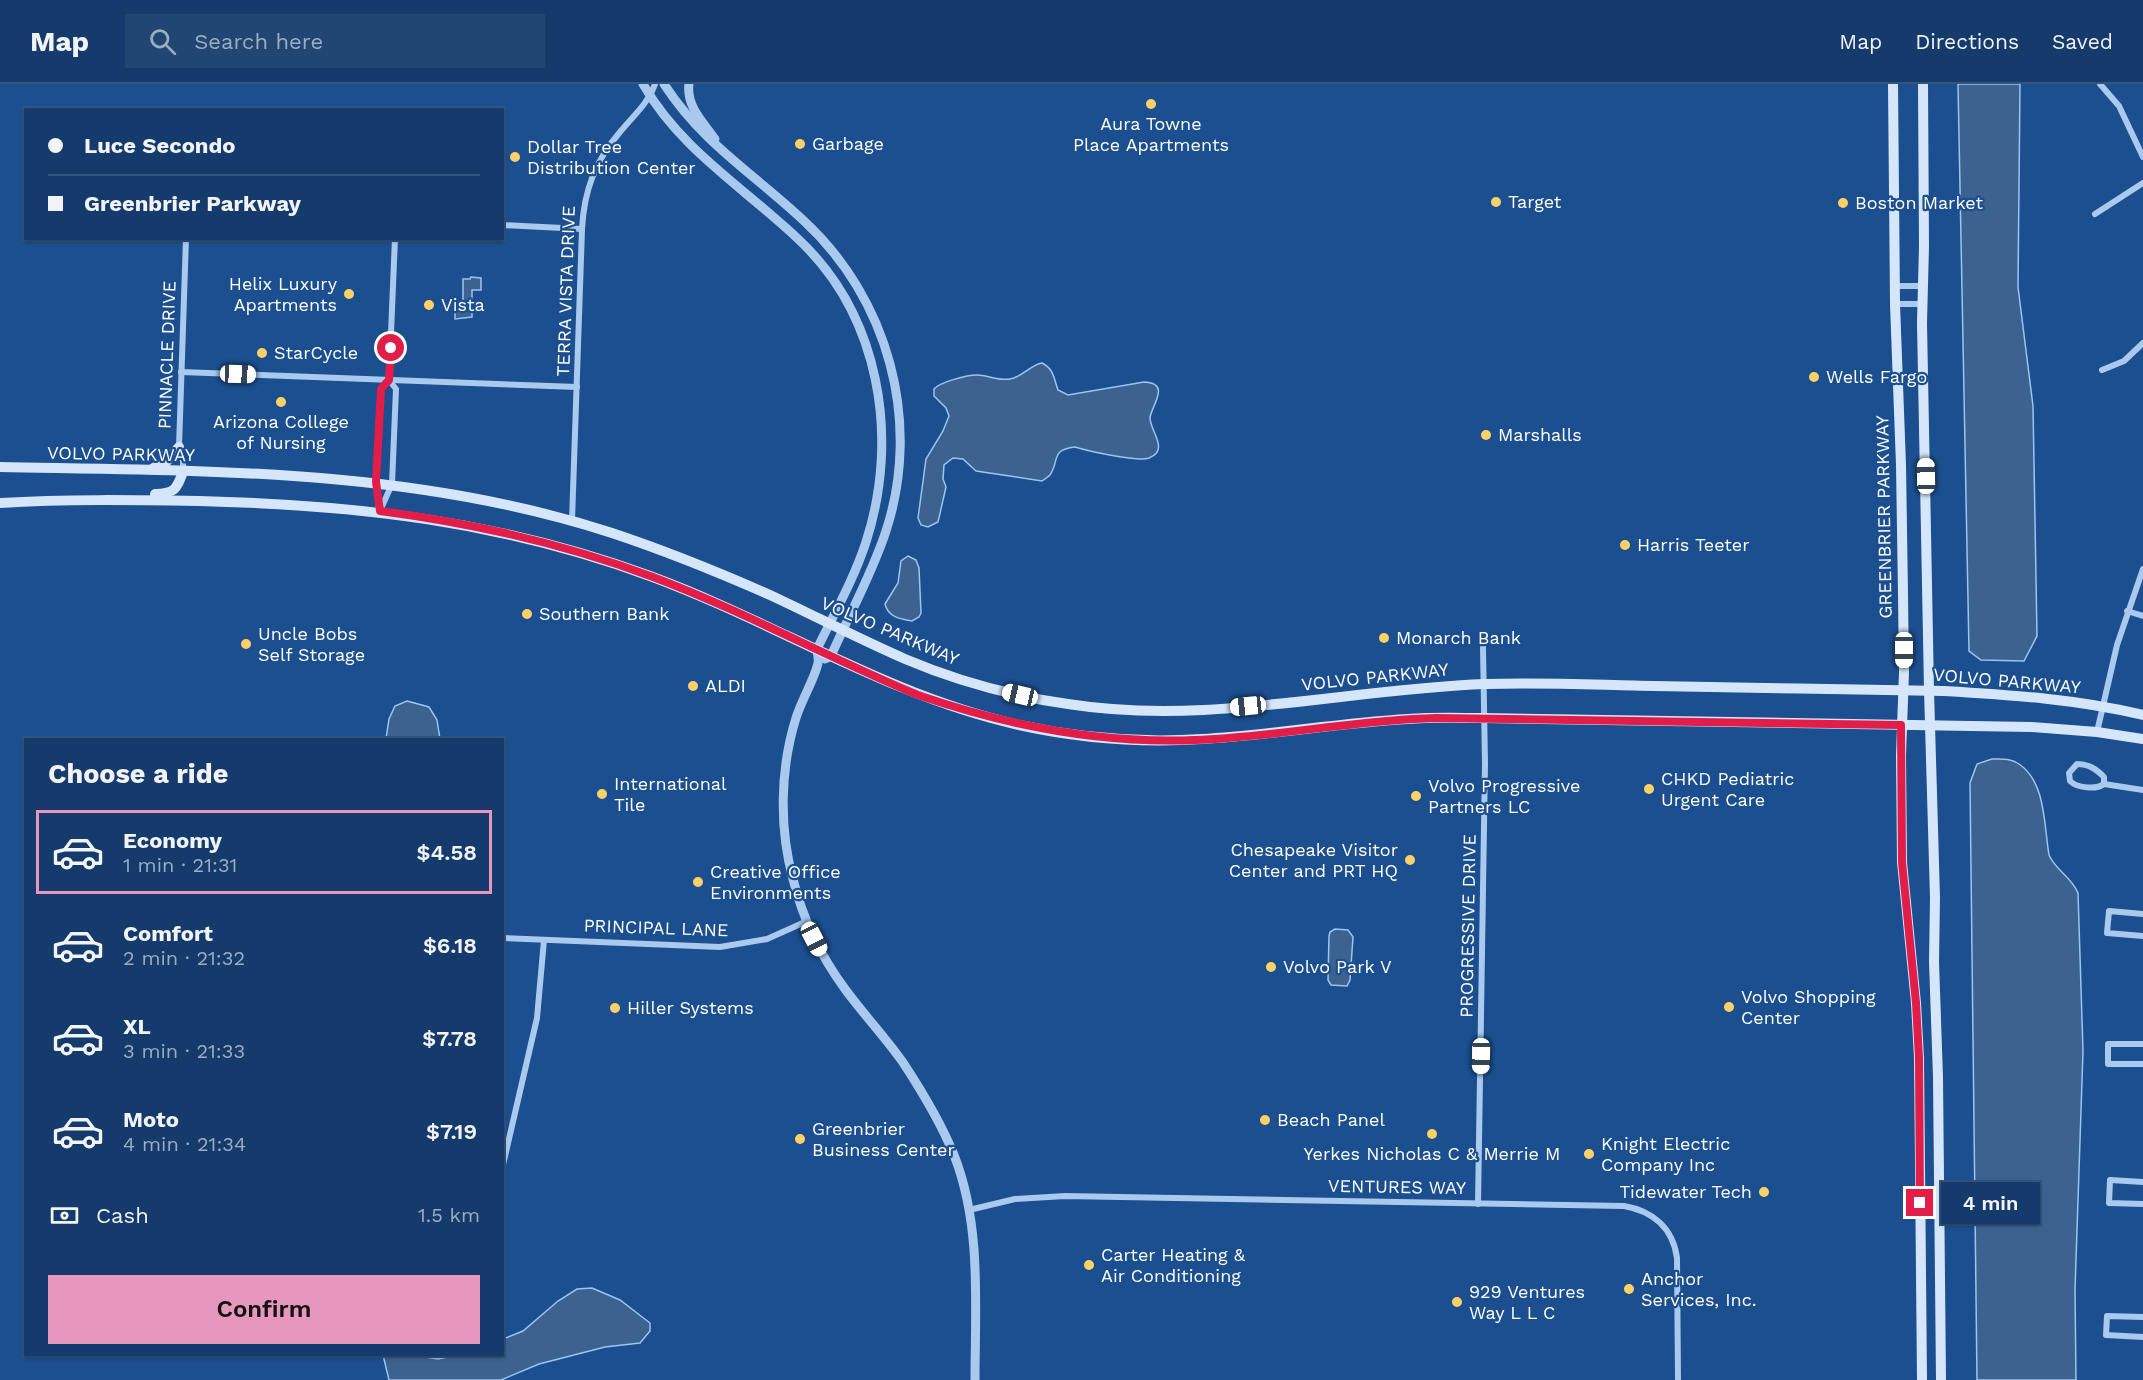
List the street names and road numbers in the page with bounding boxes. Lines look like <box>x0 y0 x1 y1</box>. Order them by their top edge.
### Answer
street label: TERRA VISTA DRIVE <box>552 205 579 377</box>
street label: PINNACLE DRIVE <box>153 280 180 429</box>
street label: GREENBRIER PARKWAY <box>1871 415 1896 619</box>
street label: VOLVO PARKWAY <box>47 442 196 465</box>
street label: VOLVO PARKWAY <box>818 592 963 669</box>
street label: VOLVO PARKWAY <box>1300 658 1450 695</box>
street label: VOLVO PARKWAY <box>1932 664 2082 697</box>
street label: PROGRESSIVE DRIVE <box>1455 834 1480 1018</box>
street label: PRINCIPAL LANE <box>583 914 729 941</box>
street label: VENTURES WAY <box>1328 1175 1467 1198</box>

